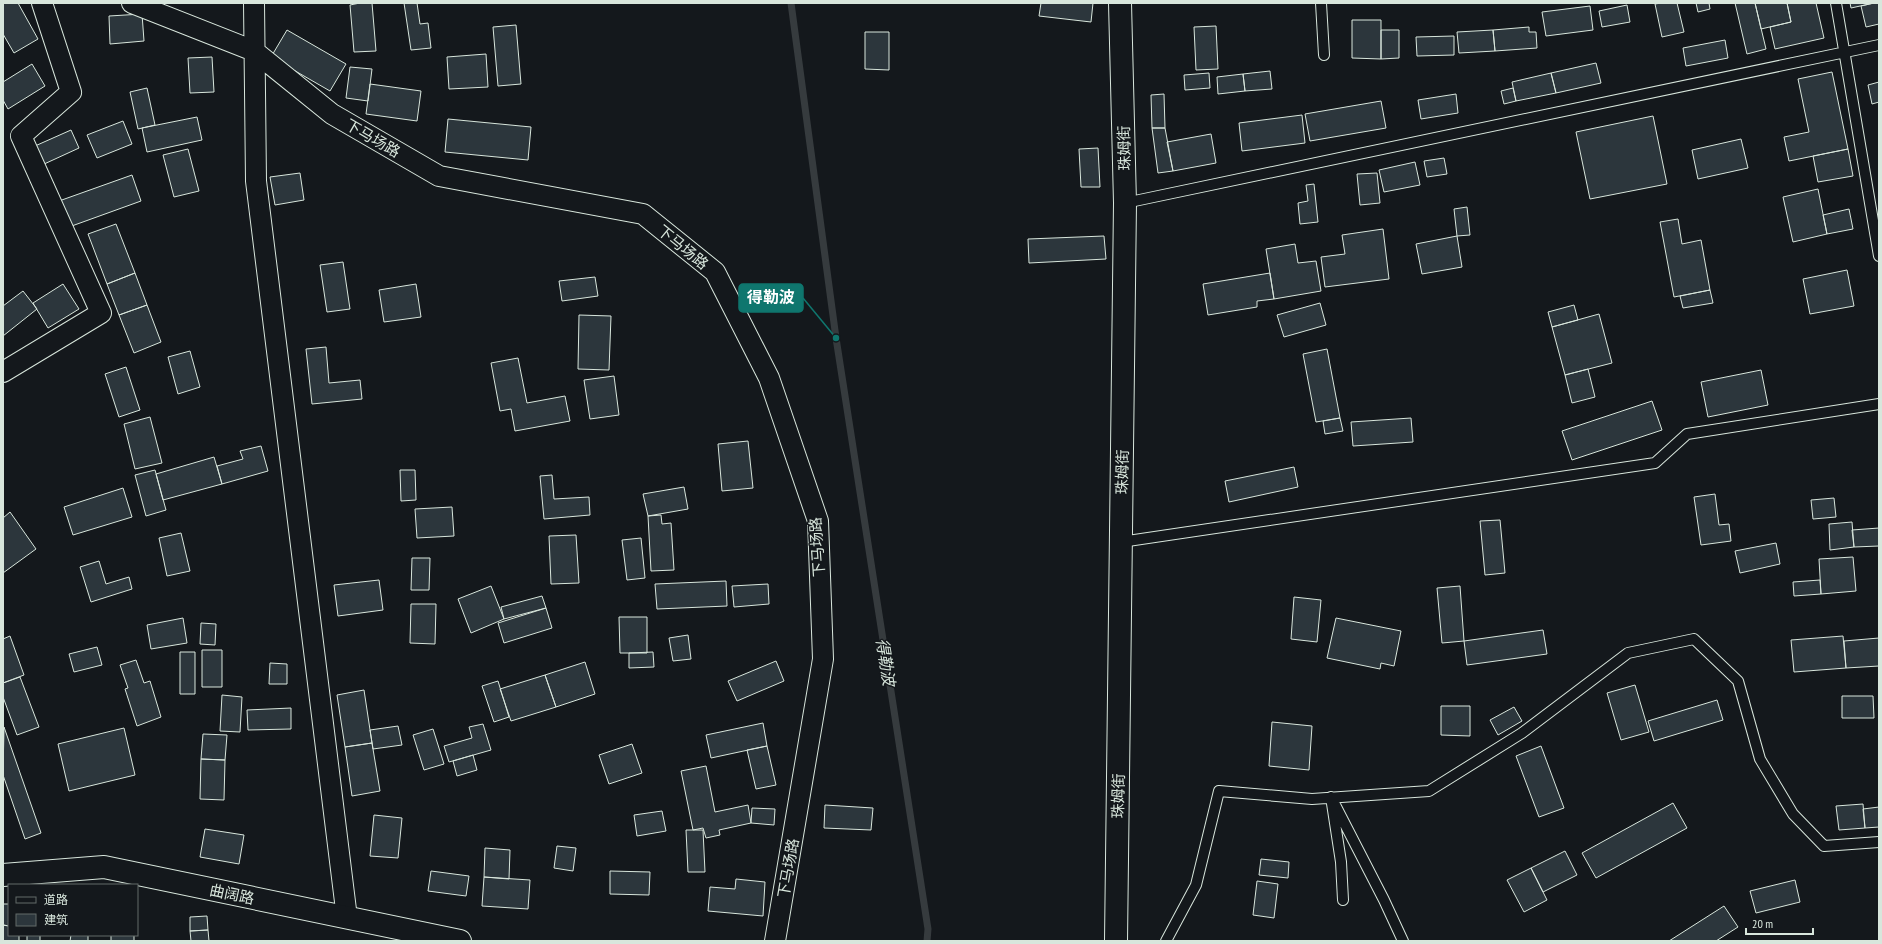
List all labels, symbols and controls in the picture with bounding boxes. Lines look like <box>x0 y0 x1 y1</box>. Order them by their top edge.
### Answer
street label: 下马场路 <box>342 115 404 161</box>
street label: 珠姆街 <box>1114 125 1134 171</box>
street label: 下马场路 <box>654 221 712 273</box>
callout: 得勒波 <box>739 284 803 312</box>
text: 得勒波 <box>746 287 795 307</box>
street label: 珠姆街 <box>1112 449 1132 495</box>
street label: 下马场路 <box>805 516 829 578</box>
water label: 得勒波 <box>872 637 900 690</box>
street label: 珠姆街 <box>1108 773 1128 819</box>
street label: 下马场路 <box>773 837 803 899</box>
street label: 曲阔路 <box>208 880 256 908</box>
legend <box>8 884 138 936</box>
text: 道路 <box>44 892 68 907</box>
scale bar <box>1746 910 1813 936</box>
text: 建筑 <box>44 912 68 927</box>
text: 20 m <box>1752 916 1773 931</box>

